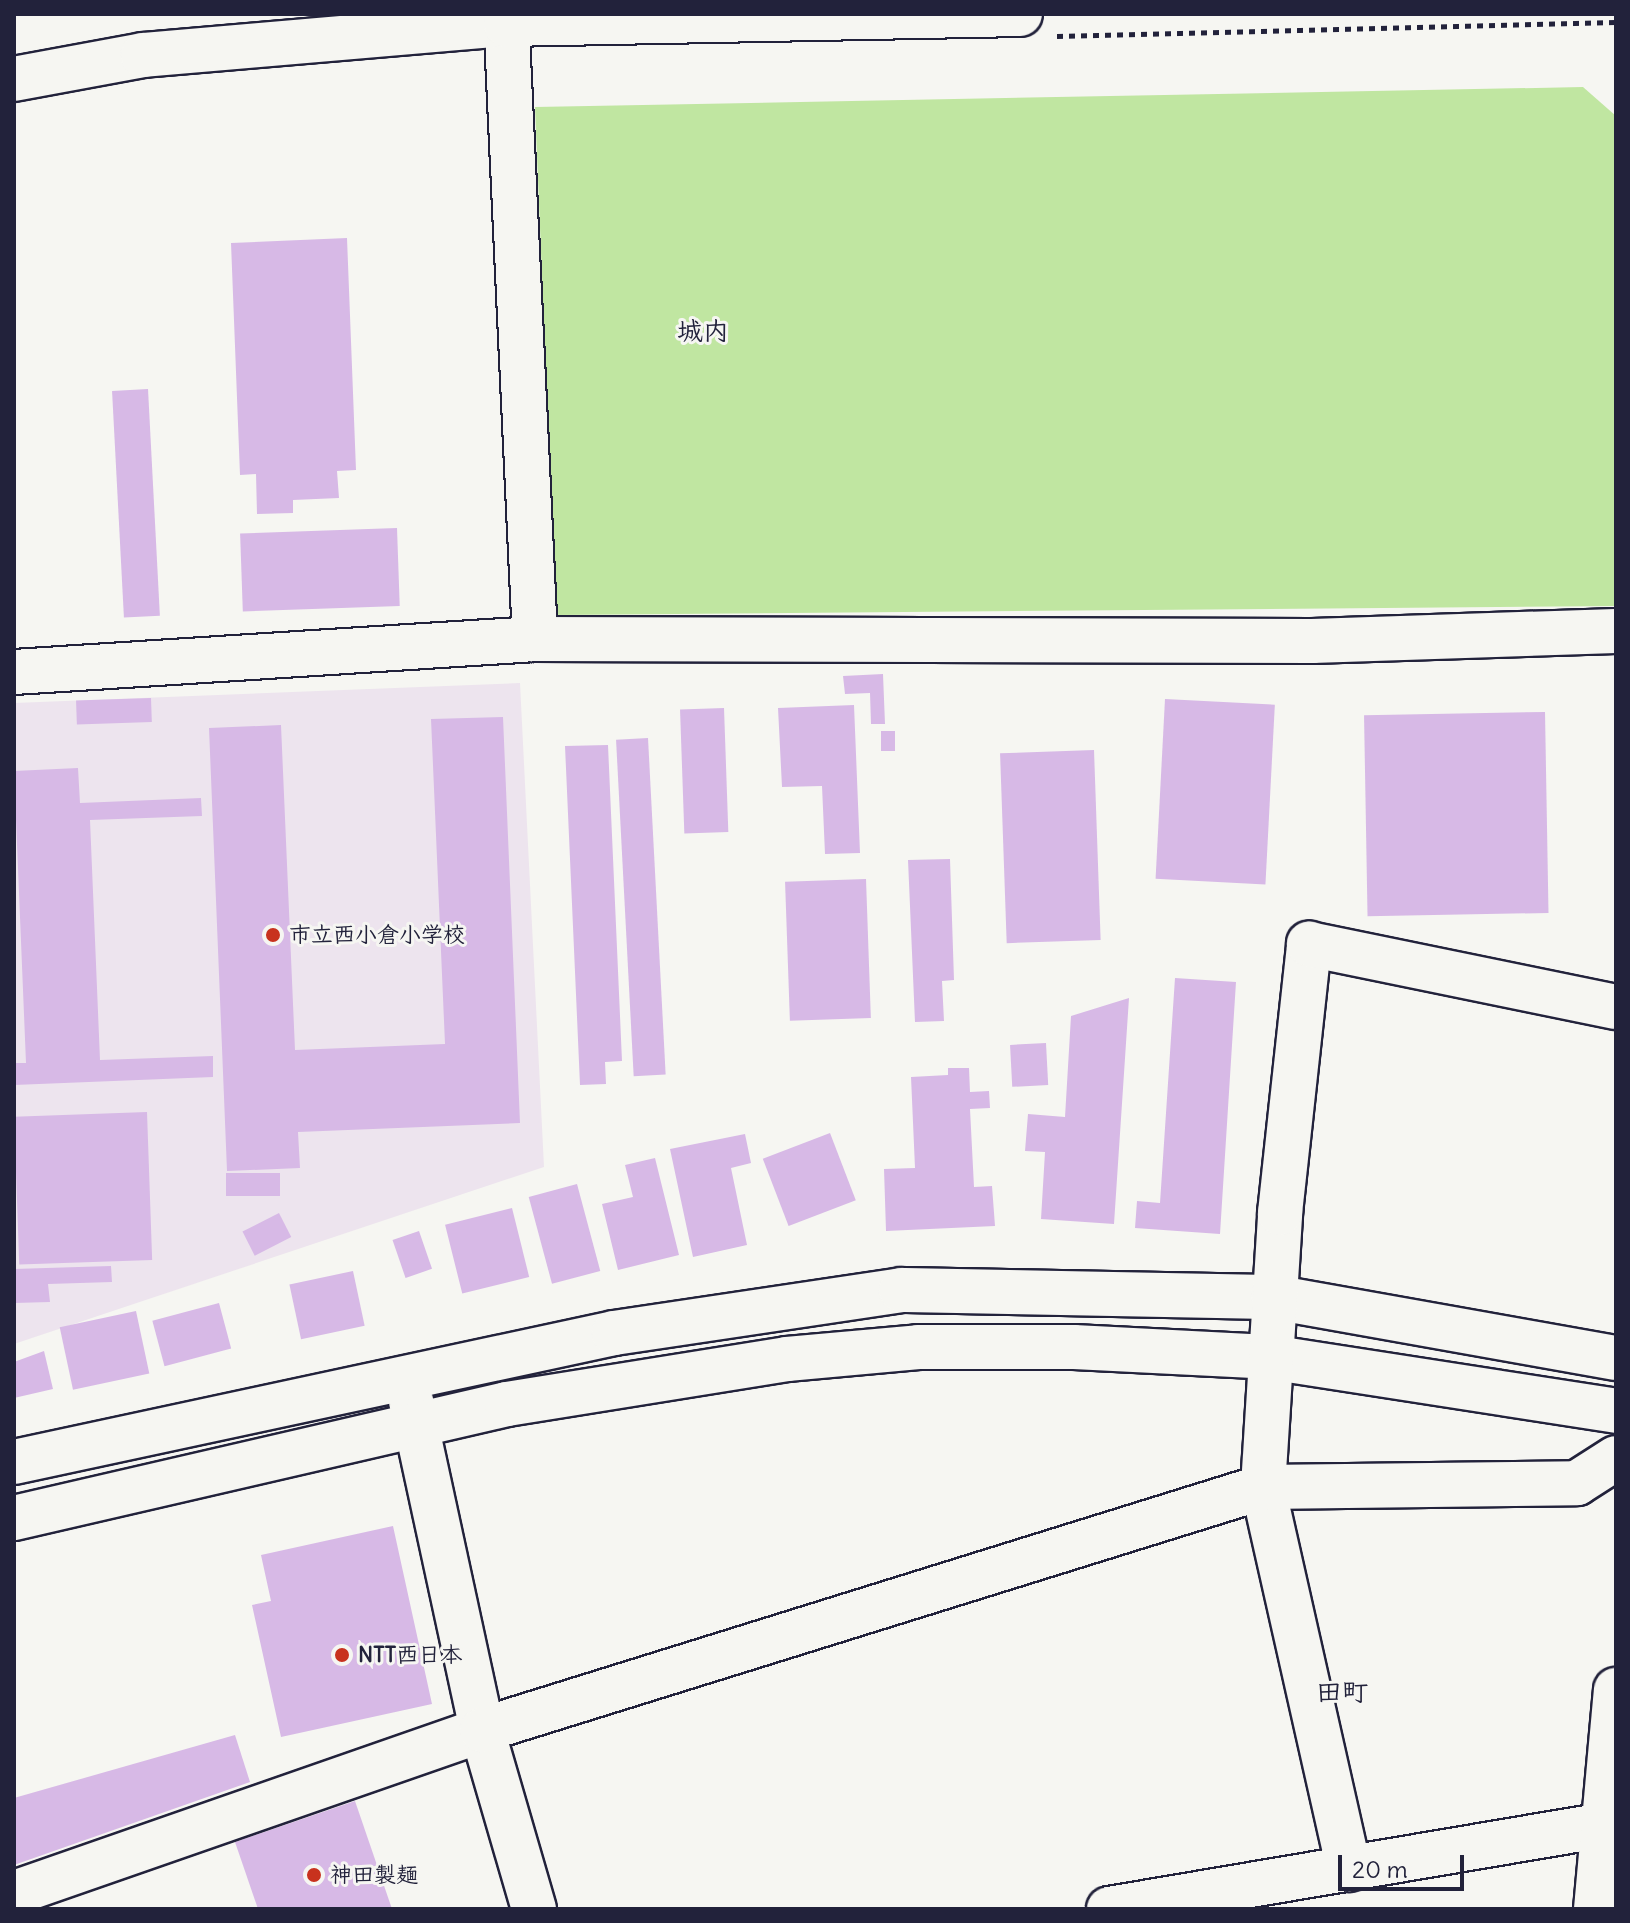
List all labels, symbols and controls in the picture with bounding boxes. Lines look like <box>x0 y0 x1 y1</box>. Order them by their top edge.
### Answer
district label: 城内 <box>677 315 729 347</box>
place label: 市立西小倉小学校 <box>289 922 465 948</box>
marker: 市立西小倉小学校 <box>264 926 282 944</box>
place label: NTT西日本 <box>358 1642 462 1668</box>
marker: NTT西日本 <box>333 1646 351 1664</box>
district label: 田町 <box>1316 1676 1368 1708</box>
scale bar <box>1342 1839 1468 1889</box>
text: 20 m <box>1352 1854 1408 1884</box>
place label: 神田製麺 <box>330 1862 418 1888</box>
marker: 神田製麺 <box>305 1866 323 1884</box>

